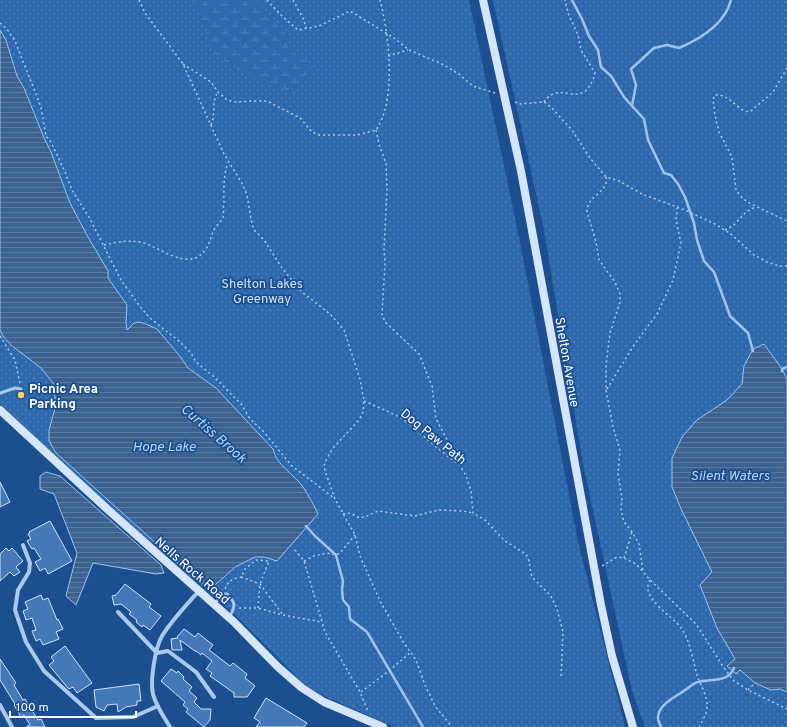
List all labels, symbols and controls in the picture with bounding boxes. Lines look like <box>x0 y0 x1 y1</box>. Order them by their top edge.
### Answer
park label: Shelton Lakes Greenway <box>221 277 303 308</box>
street label: Shelton Avenue <box>550 316 582 409</box>
place label: Picnic Area Parking <box>29 382 98 413</box>
marker: Picnic Area Parking <box>16 390 26 400</box>
water label: Curtiss Brook <box>177 401 250 468</box>
street label: Dog Paw Path <box>397 406 469 469</box>
water label: Hope Lake <box>132 439 196 456</box>
water label: Silent Waters <box>690 468 770 485</box>
street label: Nells Rock Road <box>151 534 233 609</box>
scale bar <box>10 693 136 719</box>
text: 100 m <box>16 700 49 716</box>

